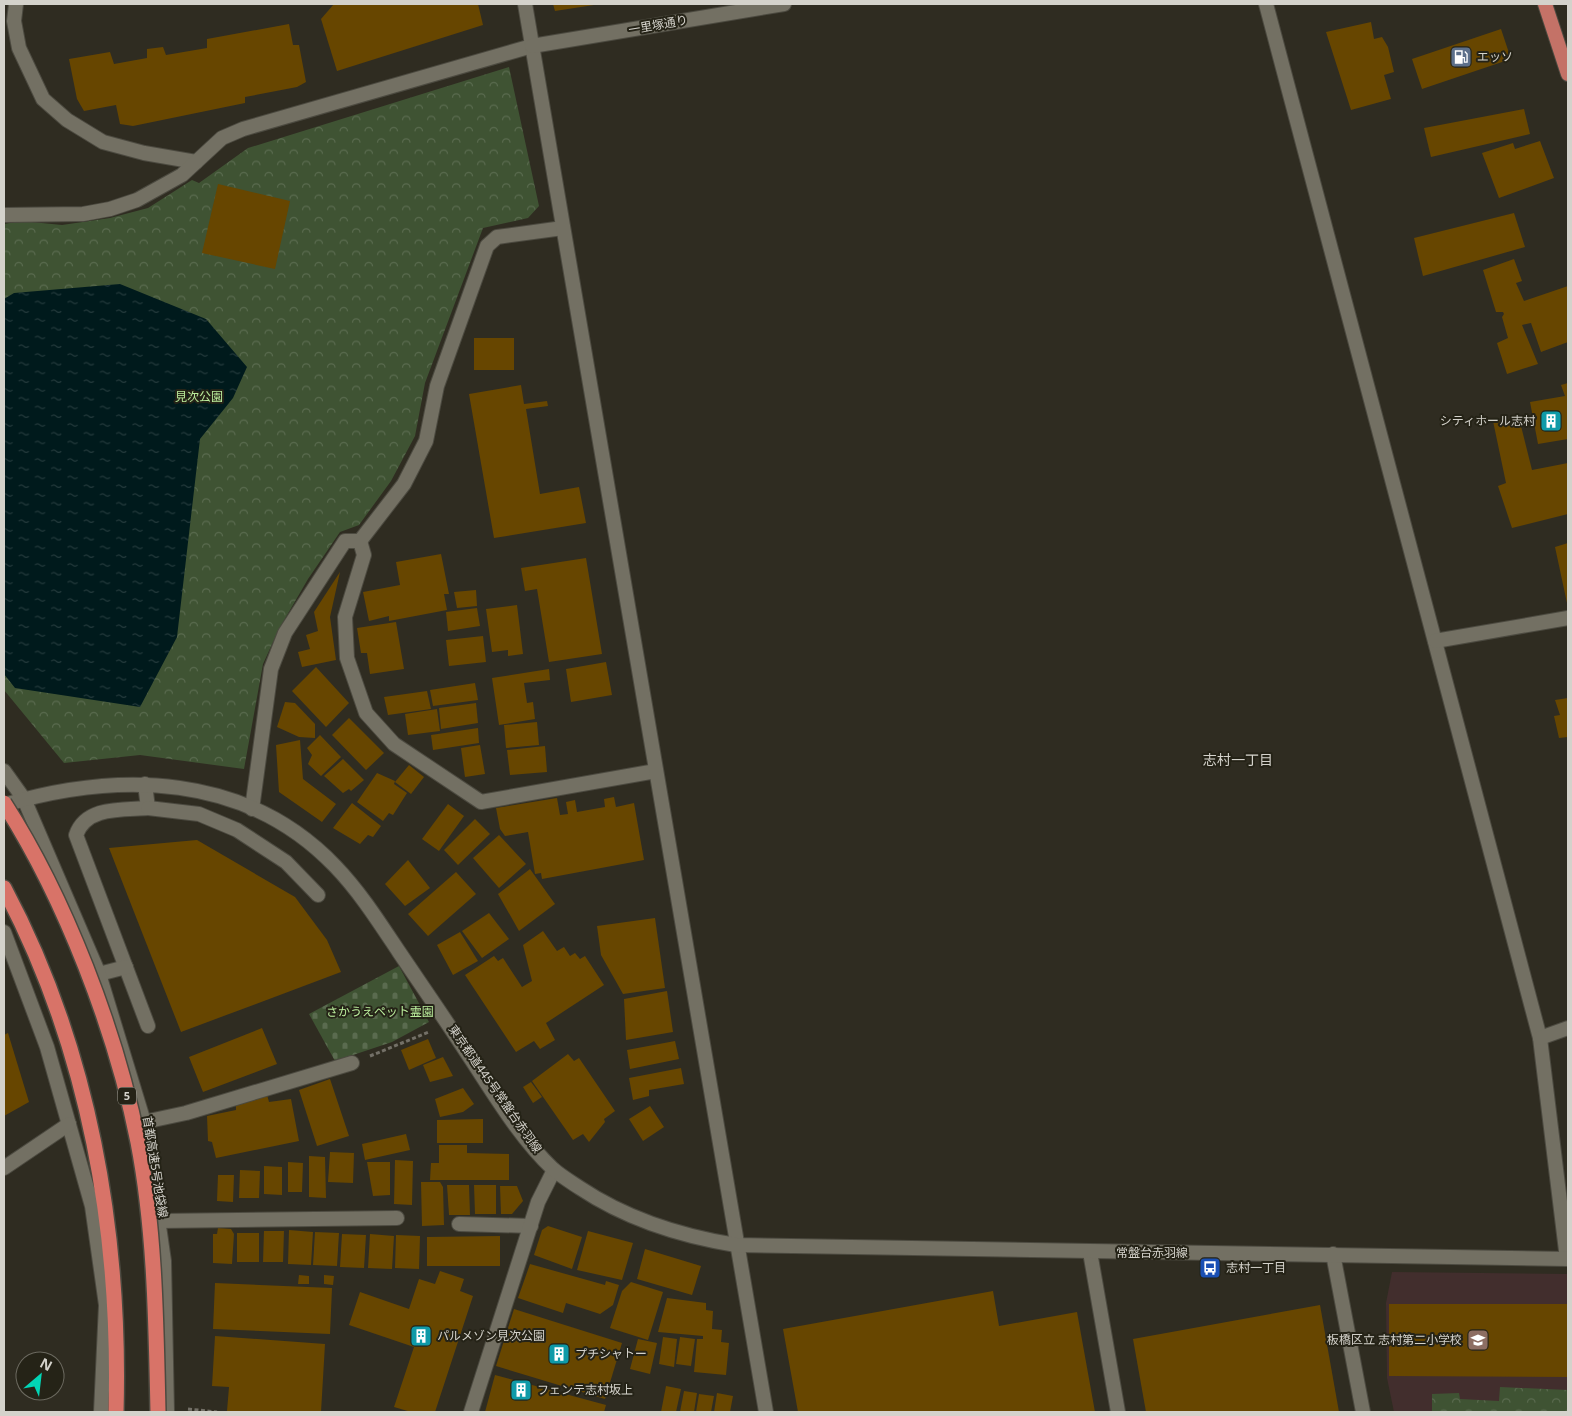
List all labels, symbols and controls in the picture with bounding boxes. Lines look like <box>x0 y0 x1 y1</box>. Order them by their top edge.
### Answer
street label: 一里塚通り <box>627 11 689 38</box>
fuel station icon: エッソ <box>1449 45 1473 69</box>
place label: エッソ <box>1477 48 1513 65</box>
park label: 見次公園 <box>175 388 223 405</box>
building icon: シティホール志村 <box>1539 409 1563 433</box>
place label: シティホール志村 <box>1440 412 1536 429</box>
district label: 志村一丁目 <box>1203 750 1273 769</box>
park label: さかうえペット霊園 <box>326 1003 434 1020</box>
street label: 東京都道445号常盤台赤羽線 <box>445 1021 546 1156</box>
road number: 5 <box>118 1088 136 1104</box>
street label: 首都高速5号池袋線 <box>139 1115 172 1219</box>
street label: 常盤台赤羽線 <box>1116 1244 1188 1261</box>
bus stop icon: 志村一丁目 <box>1198 1256 1222 1280</box>
place label: 志村一丁目 <box>1226 1259 1286 1276</box>
building icon: パルメゾン見次公園 <box>409 1324 433 1348</box>
place label: パルメゾン見次公園 <box>437 1327 545 1344</box>
school or university icon: 板橋区立 志村第二小学校 <box>1466 1328 1490 1352</box>
place label: 板橋区立 志村第二小学校 <box>1327 1331 1462 1348</box>
building icon: プチシャトー <box>547 1342 571 1366</box>
place label: プチシャトー <box>575 1345 647 1362</box>
north arrow <box>15 1351 65 1401</box>
text: N <box>37 1353 56 1375</box>
building icon: フェンテ志村坂上 <box>509 1378 533 1402</box>
place label: フェンテ志村坂上 <box>537 1381 633 1398</box>

